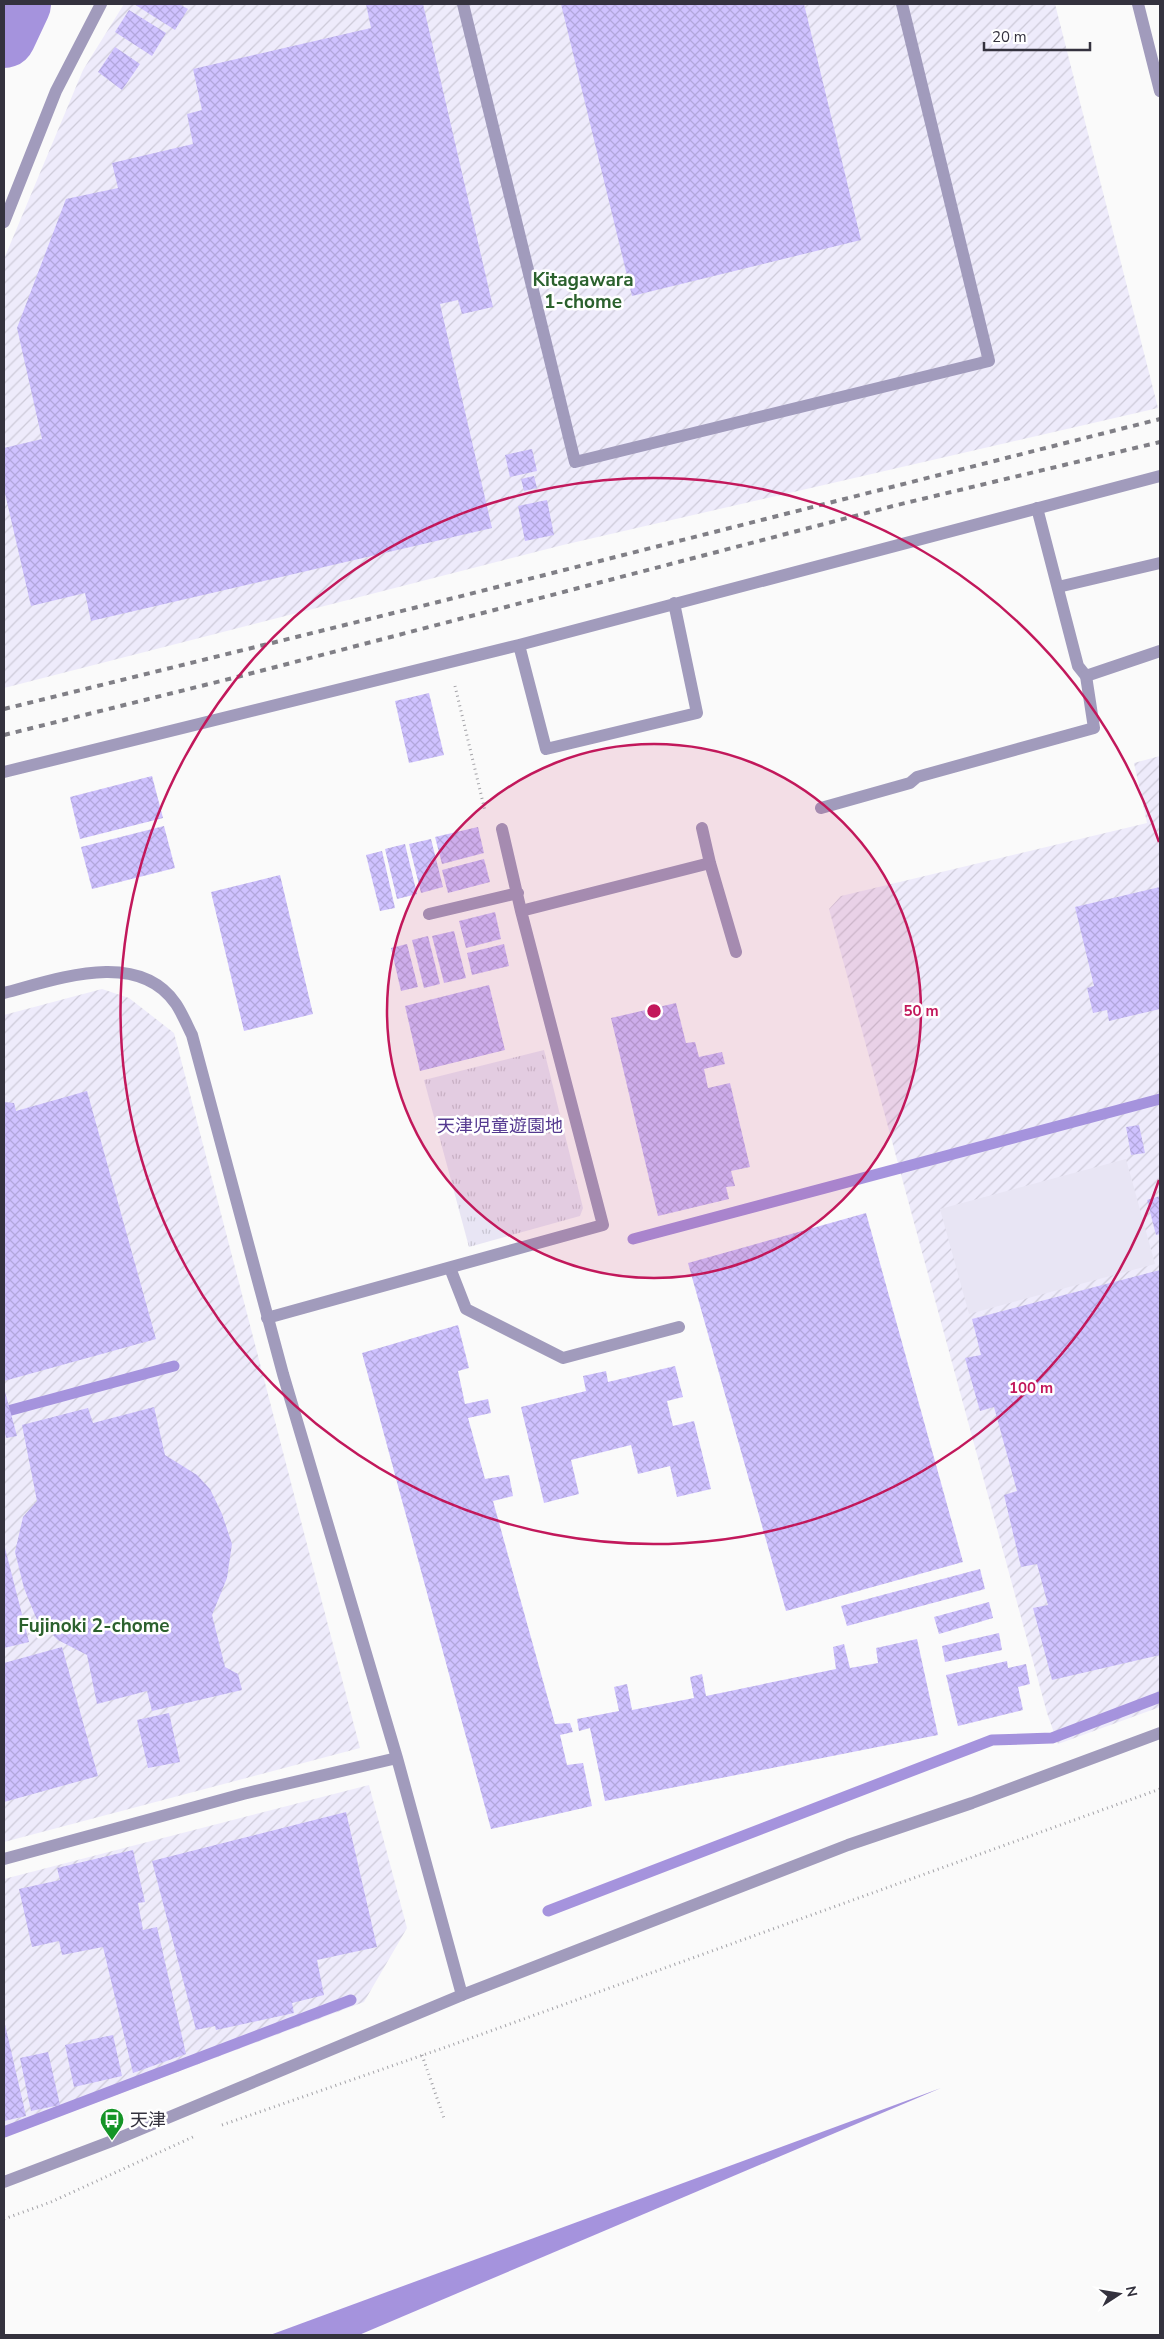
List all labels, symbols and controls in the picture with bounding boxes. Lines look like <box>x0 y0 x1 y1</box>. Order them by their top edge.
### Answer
scale bar <box>984 20 1090 52</box>
text: 20 m <box>992 27 1027 47</box>
district label: Kitagawara 1-chome <box>532 267 634 315</box>
text: 50 m <box>903 1001 939 1021</box>
centre of rings <box>645 1002 663 1020</box>
park label: 天津児童遊園地 <box>437 1114 563 1138</box>
text: 100 m <box>1009 1378 1053 1398</box>
district label: Fujinoki 2-chome <box>18 1613 170 1639</box>
bus stop icon: 天津 <box>99 2107 125 2141</box>
place label: 天津 <box>130 2108 166 2132</box>
north arrow <box>1094 2269 1144 2319</box>
text: N <box>1121 2284 1142 2299</box>

